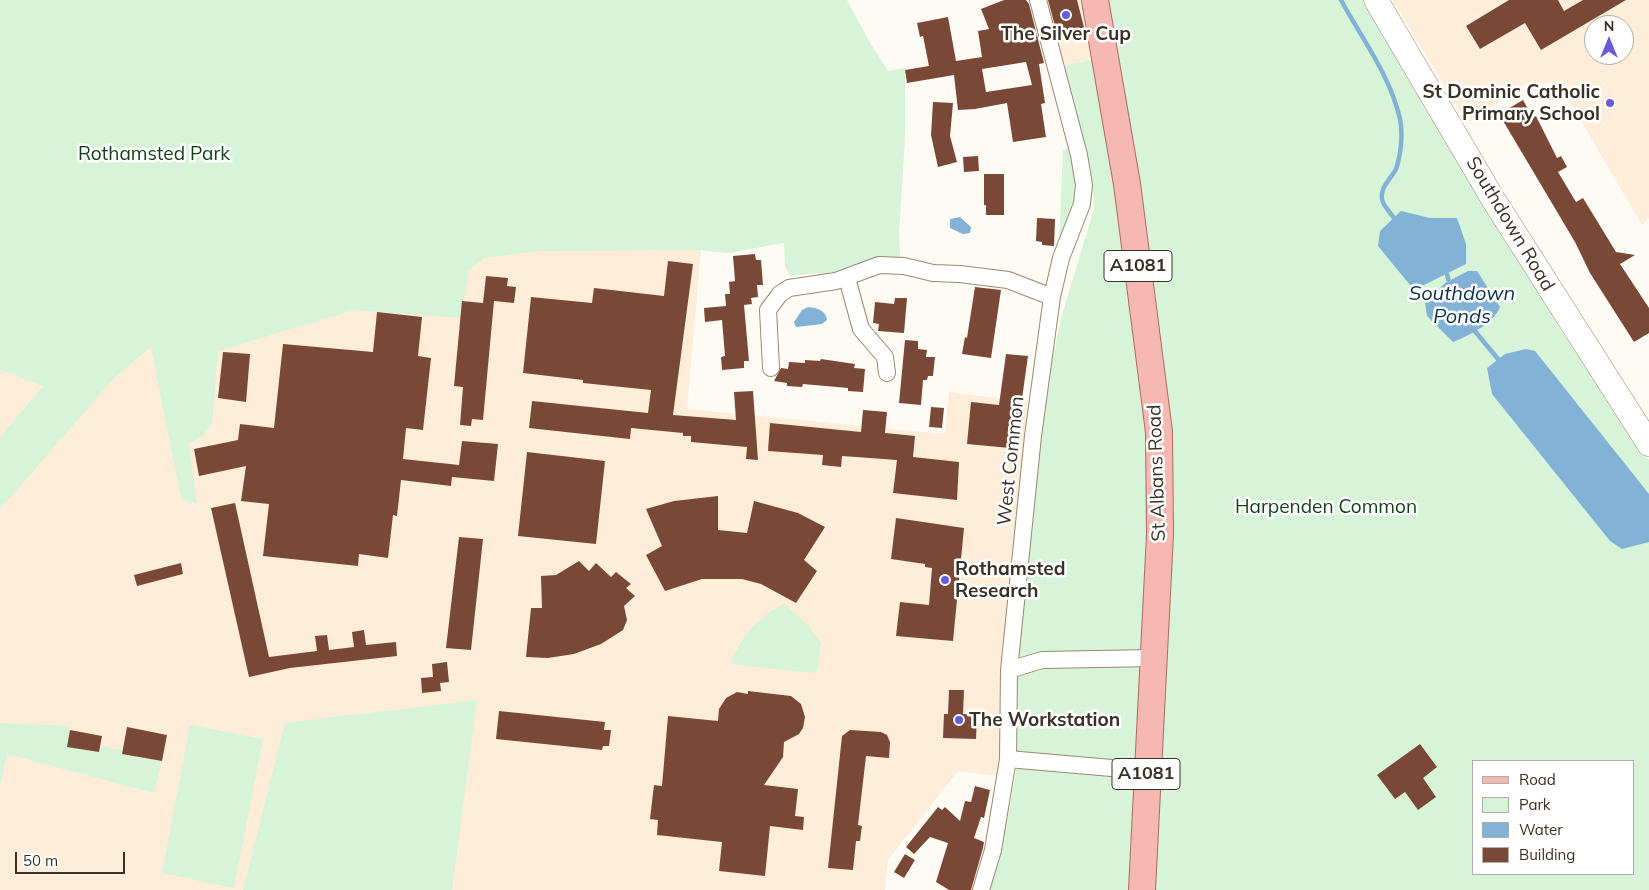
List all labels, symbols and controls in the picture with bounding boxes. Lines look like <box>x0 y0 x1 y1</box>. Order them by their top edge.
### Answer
marker: The Silver Cup <box>1060 9 1072 21</box>
north arrow <box>1584 15 1634 65</box>
text: N <box>1604 17 1614 35</box>
place label: The Silver Cup <box>1001 23 1131 45</box>
place label: St Dominic Catholic Primary School <box>1423 81 1600 125</box>
marker: St Dominic Catholic Primary School <box>1604 97 1616 109</box>
park label: Rothamsted Park <box>78 143 230 165</box>
street label: Southdown Road <box>1461 153 1559 295</box>
road number: A1081 <box>1104 250 1172 282</box>
water label: Southdown Ponds <box>1409 282 1515 329</box>
street label: West Common <box>993 395 1029 527</box>
street label: St Albans Road <box>1143 404 1171 542</box>
park label: Harpenden Common <box>1235 496 1417 518</box>
place label: Rothamsted Research <box>955 558 1065 602</box>
marker: Rothamsted Research <box>939 574 951 586</box>
place label: The Workstation <box>969 709 1120 731</box>
marker: The Workstation <box>953 714 965 726</box>
road number: A1081 <box>1112 759 1180 790</box>
legend <box>1472 760 1634 875</box>
text: Road <box>1519 770 1556 789</box>
text: Park <box>1519 795 1551 814</box>
text: Water <box>1519 820 1563 839</box>
scale bar <box>18 842 128 874</box>
text: Building <box>1519 845 1575 864</box>
text: 50 m <box>23 851 58 870</box>

